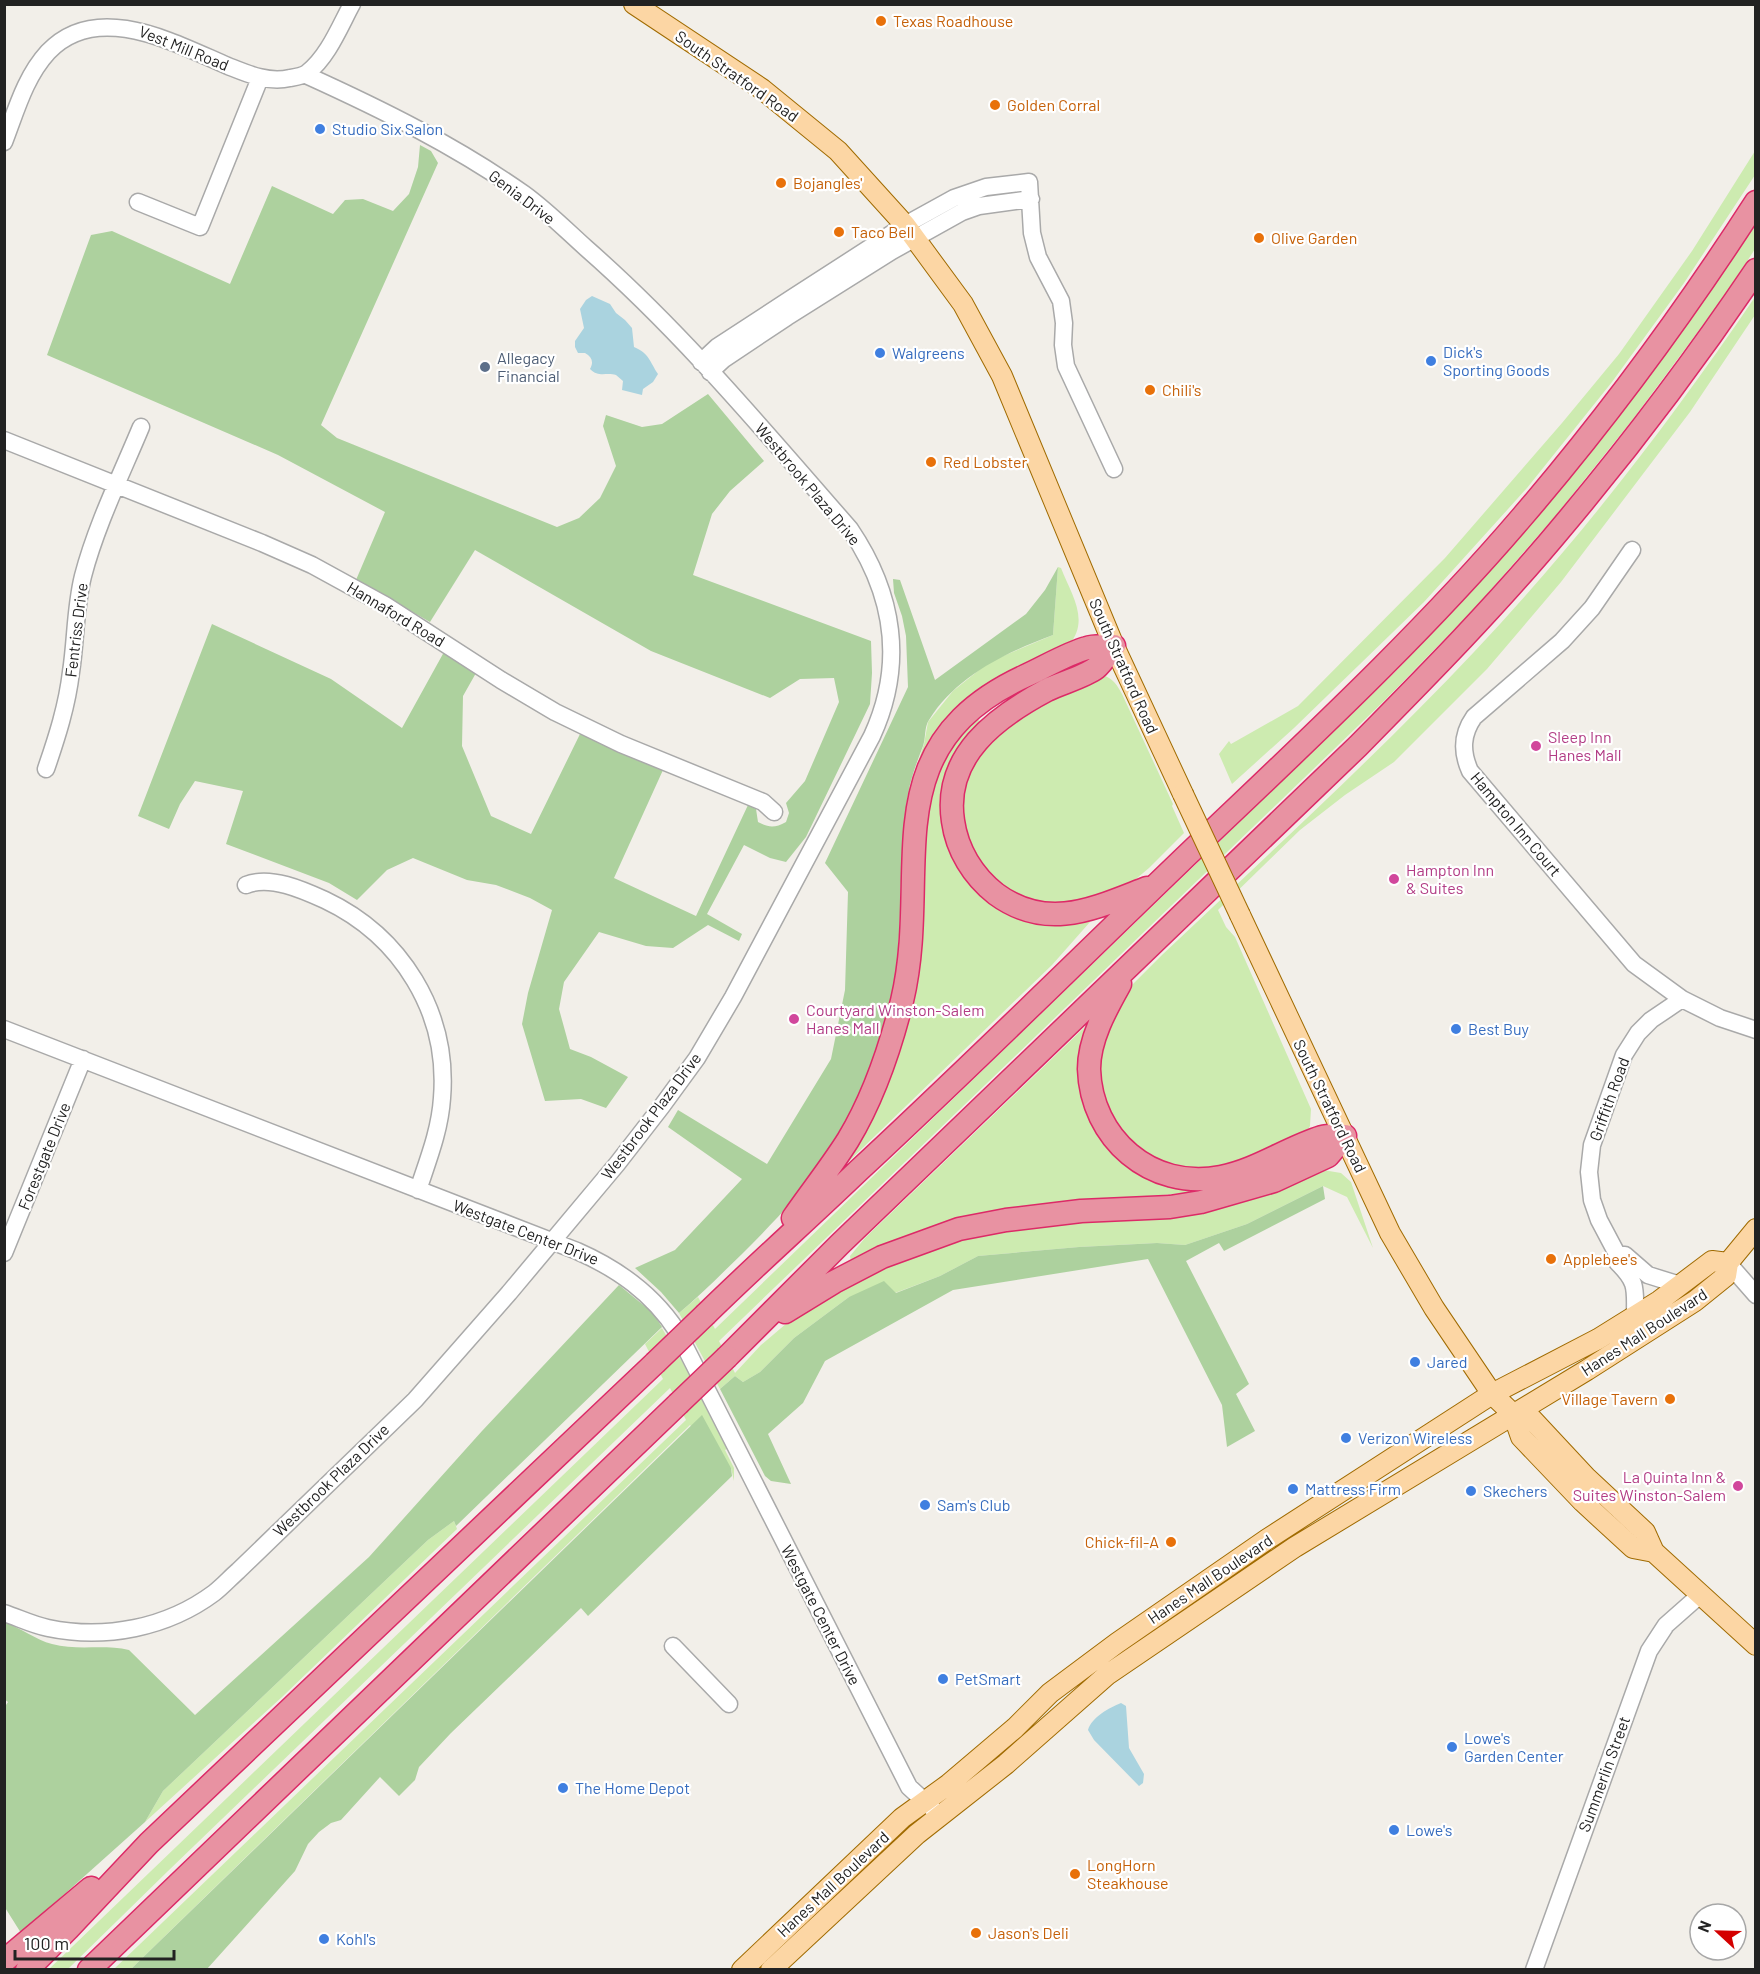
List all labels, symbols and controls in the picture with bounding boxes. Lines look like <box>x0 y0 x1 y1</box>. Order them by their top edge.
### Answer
place label: Texas Roadhouse <box>893 11 1013 30</box>
marker: Texas Roadhouse <box>874 14 888 28</box>
street label: Vest Mill Road <box>137 21 232 74</box>
street label: South Stratford Road <box>672 26 802 125</box>
place label: Golden Corral <box>1007 95 1100 114</box>
marker: Golden Corral <box>988 98 1002 112</box>
place label: Studio Six Salon <box>332 119 443 138</box>
marker: Studio Six Salon <box>313 122 327 136</box>
street label: Genia Drive <box>485 166 559 228</box>
place label: Bojangles' <box>793 173 862 192</box>
marker: Bojangles' <box>774 176 788 190</box>
place label: Taco Bell <box>851 222 914 241</box>
marker: Taco Bell <box>832 225 846 239</box>
place label: Olive Garden <box>1271 228 1357 247</box>
marker: Olive Garden <box>1252 231 1266 245</box>
place label: Dick's Sporting Goods <box>1443 342 1550 379</box>
place label: Walgreens <box>892 343 965 362</box>
marker: Walgreens <box>873 346 887 360</box>
place label: Allegacy Financial <box>497 348 560 385</box>
marker: Dick's Sporting Goods <box>1424 354 1438 368</box>
marker: Allegacy Financial <box>478 360 492 374</box>
place label: Chili's <box>1162 380 1202 399</box>
marker: Chili's <box>1143 383 1157 397</box>
street label: Westbrook Plaza Drive <box>752 419 865 549</box>
place label: Red Lobster <box>943 452 1028 471</box>
marker: Red Lobster <box>924 455 938 469</box>
street label: Hannaford Road <box>344 577 449 650</box>
street label: Fentriss Drive <box>60 581 91 678</box>
street label: South Stratford Road <box>1086 595 1163 736</box>
place label: Sleep Inn Hanes Mall <box>1548 727 1621 764</box>
marker: Sleep Inn Hanes Mall <box>1529 739 1543 753</box>
street label: Hampton Inn Court <box>1467 768 1566 880</box>
place label: Hampton Inn & Suites <box>1406 860 1494 897</box>
marker: Hampton Inn & Suites <box>1387 872 1401 886</box>
place label: Courtyard Winston-Salem Hanes Mall <box>806 1000 984 1037</box>
marker: Courtyard Winston-Salem Hanes Mall <box>787 1012 801 1026</box>
place label: Best Buy <box>1468 1019 1530 1038</box>
marker: Best Buy <box>1449 1022 1463 1036</box>
street label: South Stratford Road <box>1290 1036 1371 1176</box>
street label: Westbrook Plaza Drive <box>597 1049 704 1183</box>
street label: Griffith Road <box>1585 1054 1632 1143</box>
street label: Forestgate Drive <box>13 1099 74 1212</box>
street label: Westgate Center Drive <box>451 1195 602 1268</box>
place label: Applebee's <box>1563 1249 1637 1268</box>
marker: Applebee's <box>1544 1252 1558 1266</box>
street label: Hanes Mall Boulevard <box>1577 1284 1710 1379</box>
place label: Jared <box>1427 1352 1467 1371</box>
marker: Jared <box>1408 1355 1422 1369</box>
place label: Village Tavern <box>1561 1389 1658 1408</box>
marker: Village Tavern <box>1663 1392 1677 1406</box>
street label: Westbrook Plaza Drive <box>269 1419 393 1540</box>
place label: Verizon Wireless <box>1358 1428 1472 1447</box>
marker: Verizon Wireless <box>1339 1431 1353 1445</box>
place label: La Quinta Inn & Suites Winston-Salem <box>1573 1467 1726 1504</box>
place label: Mattress Firm <box>1305 1479 1401 1498</box>
marker: La Quinta Inn & Suites Winston-Salem <box>1731 1479 1745 1493</box>
place label: Skechers <box>1483 1481 1547 1500</box>
marker: Mattress Firm <box>1286 1482 1300 1496</box>
marker: Skechers <box>1464 1484 1478 1498</box>
place label: Sam's Club <box>937 1495 1011 1514</box>
marker: Sam's Club <box>918 1498 932 1512</box>
street label: Hanes Mall Boulevard <box>1144 1530 1276 1627</box>
place label: Chick-fil-A <box>1085 1532 1159 1551</box>
marker: Chick-fil-A <box>1164 1535 1178 1549</box>
street label: Westgate Center Drive <box>778 1542 865 1688</box>
place label: PetSmart <box>955 1669 1021 1688</box>
marker: PetSmart <box>936 1672 950 1686</box>
street label: Summerlin Street <box>1574 1713 1633 1834</box>
place label: Lowe's Garden Center <box>1464 1728 1564 1765</box>
marker: Lowe's Garden Center <box>1445 1740 1459 1754</box>
place label: The Home Depot <box>575 1778 690 1797</box>
marker: The Home Depot <box>556 1781 570 1795</box>
place label: Lowe's <box>1406 1820 1452 1839</box>
marker: Lowe's <box>1387 1823 1401 1837</box>
street label: Hanes Mall Boulevard <box>773 1827 893 1940</box>
place label: LongHorn Steakhouse <box>1087 1855 1169 1892</box>
marker: LongHorn Steakhouse <box>1068 1867 1082 1881</box>
north arrow <box>1688 1902 1748 1962</box>
text: N <box>1693 1918 1714 1935</box>
scale bar <box>15 1923 174 1961</box>
place label: Jason's Deli <box>988 1923 1069 1942</box>
marker: Jason's Deli <box>969 1926 983 1940</box>
place label: Kohl's <box>336 1929 376 1948</box>
text: 100 m <box>24 1932 69 1954</box>
marker: Kohl's <box>317 1932 331 1946</box>

